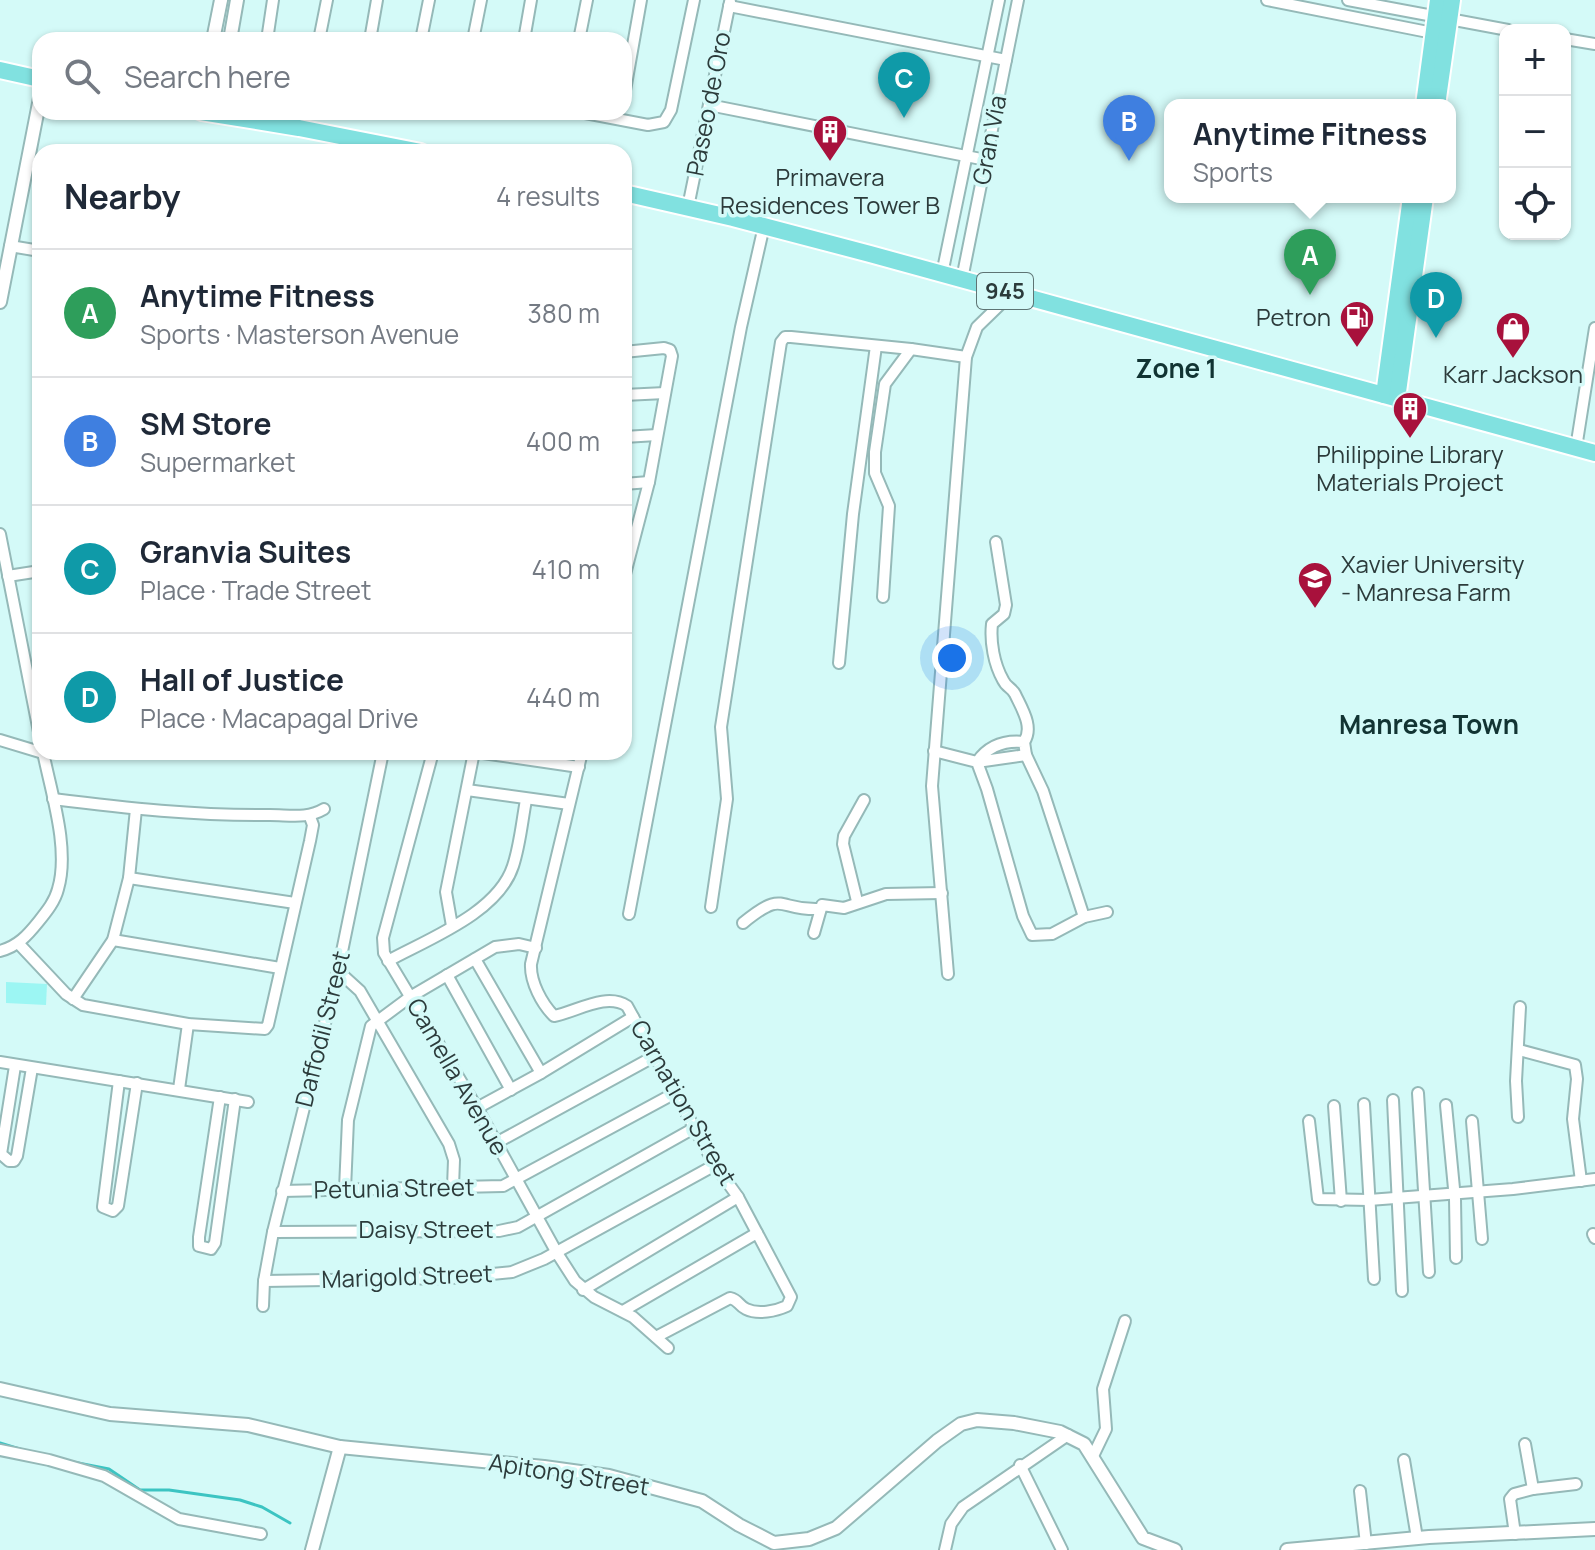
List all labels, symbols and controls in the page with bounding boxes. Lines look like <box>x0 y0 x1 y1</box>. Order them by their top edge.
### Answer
map controls <box>1499 24 1571 240</box>
button: + <box>1499 24 1571 96</box>
street label: Paseo de Oro <box>677 29 738 178</box>
search box <box>32 32 632 120</box>
pin: C <box>878 52 930 118</box>
icon: search <box>60 54 104 98</box>
text: Search here <box>124 56 291 97</box>
street label: Gran Via <box>964 92 1013 187</box>
pin: B <box>1103 95 1155 161</box>
button: − <box>1499 96 1571 168</box>
popup <box>1164 99 1456 203</box>
building icon: Primavera Residences Tower B <box>811 113 849 163</box>
text: Anytime Fitness <box>1193 113 1427 154</box>
text: Sports <box>1193 154 1273 190</box>
place label: Primavera Residences Tower B <box>720 160 940 221</box>
button: locate <box>1499 168 1571 240</box>
text: Nearby <box>64 173 180 219</box>
text: 4 results <box>496 178 600 214</box>
pin: A <box>1284 229 1336 295</box>
pin: D <box>1410 272 1462 338</box>
road number: 945 <box>977 273 1033 309</box>
text: Anytime Fitness <box>140 275 375 316</box>
text: A <box>81 295 99 331</box>
text: 380 m <box>527 295 600 331</box>
fuel station icon: Petron <box>1338 299 1376 349</box>
place label: Petron <box>1256 300 1331 333</box>
shop icon: Karr Jackson <box>1494 310 1532 360</box>
text: Sports · Masterson Avenue <box>140 316 459 352</box>
district label: Zone 1 <box>1135 350 1217 386</box>
place label: Karr Jackson <box>1443 357 1583 390</box>
building icon: Philippine Library Materials Project <box>1391 390 1429 440</box>
text: SM Store <box>140 403 272 444</box>
text: B <box>82 423 98 459</box>
text: 400 m <box>526 423 600 459</box>
place label: Philippine Library Materials Project <box>1316 437 1504 498</box>
text: Supermarket <box>140 444 296 480</box>
text: Granvia Suites <box>140 531 351 572</box>
place label: Xavier University - Manresa Farm <box>1341 547 1525 608</box>
text: C <box>80 551 100 587</box>
text: 410 m <box>531 551 600 587</box>
school or university icon: Xavier University - Manresa Farm <box>1296 560 1334 610</box>
text: Place · Trade Street <box>140 572 371 608</box>
your location <box>932 638 972 678</box>
text: Hall of Justice <box>140 659 344 700</box>
text: D <box>81 679 99 715</box>
text: 440 m <box>526 679 600 715</box>
text: Place · Macapagal Drive <box>140 700 418 736</box>
district label: Manresa Town <box>1339 706 1519 742</box>
street label: Daffodil Street <box>286 947 357 1110</box>
street label: Camella Avenue <box>400 992 517 1161</box>
street label: Carnation Street <box>624 1014 745 1191</box>
street label: Petunia Street <box>313 1170 475 1205</box>
street label: Daisy Street <box>358 1212 494 1245</box>
street label: Marigold Street <box>321 1256 493 1295</box>
street label: Apitong Street <box>487 1445 652 1502</box>

